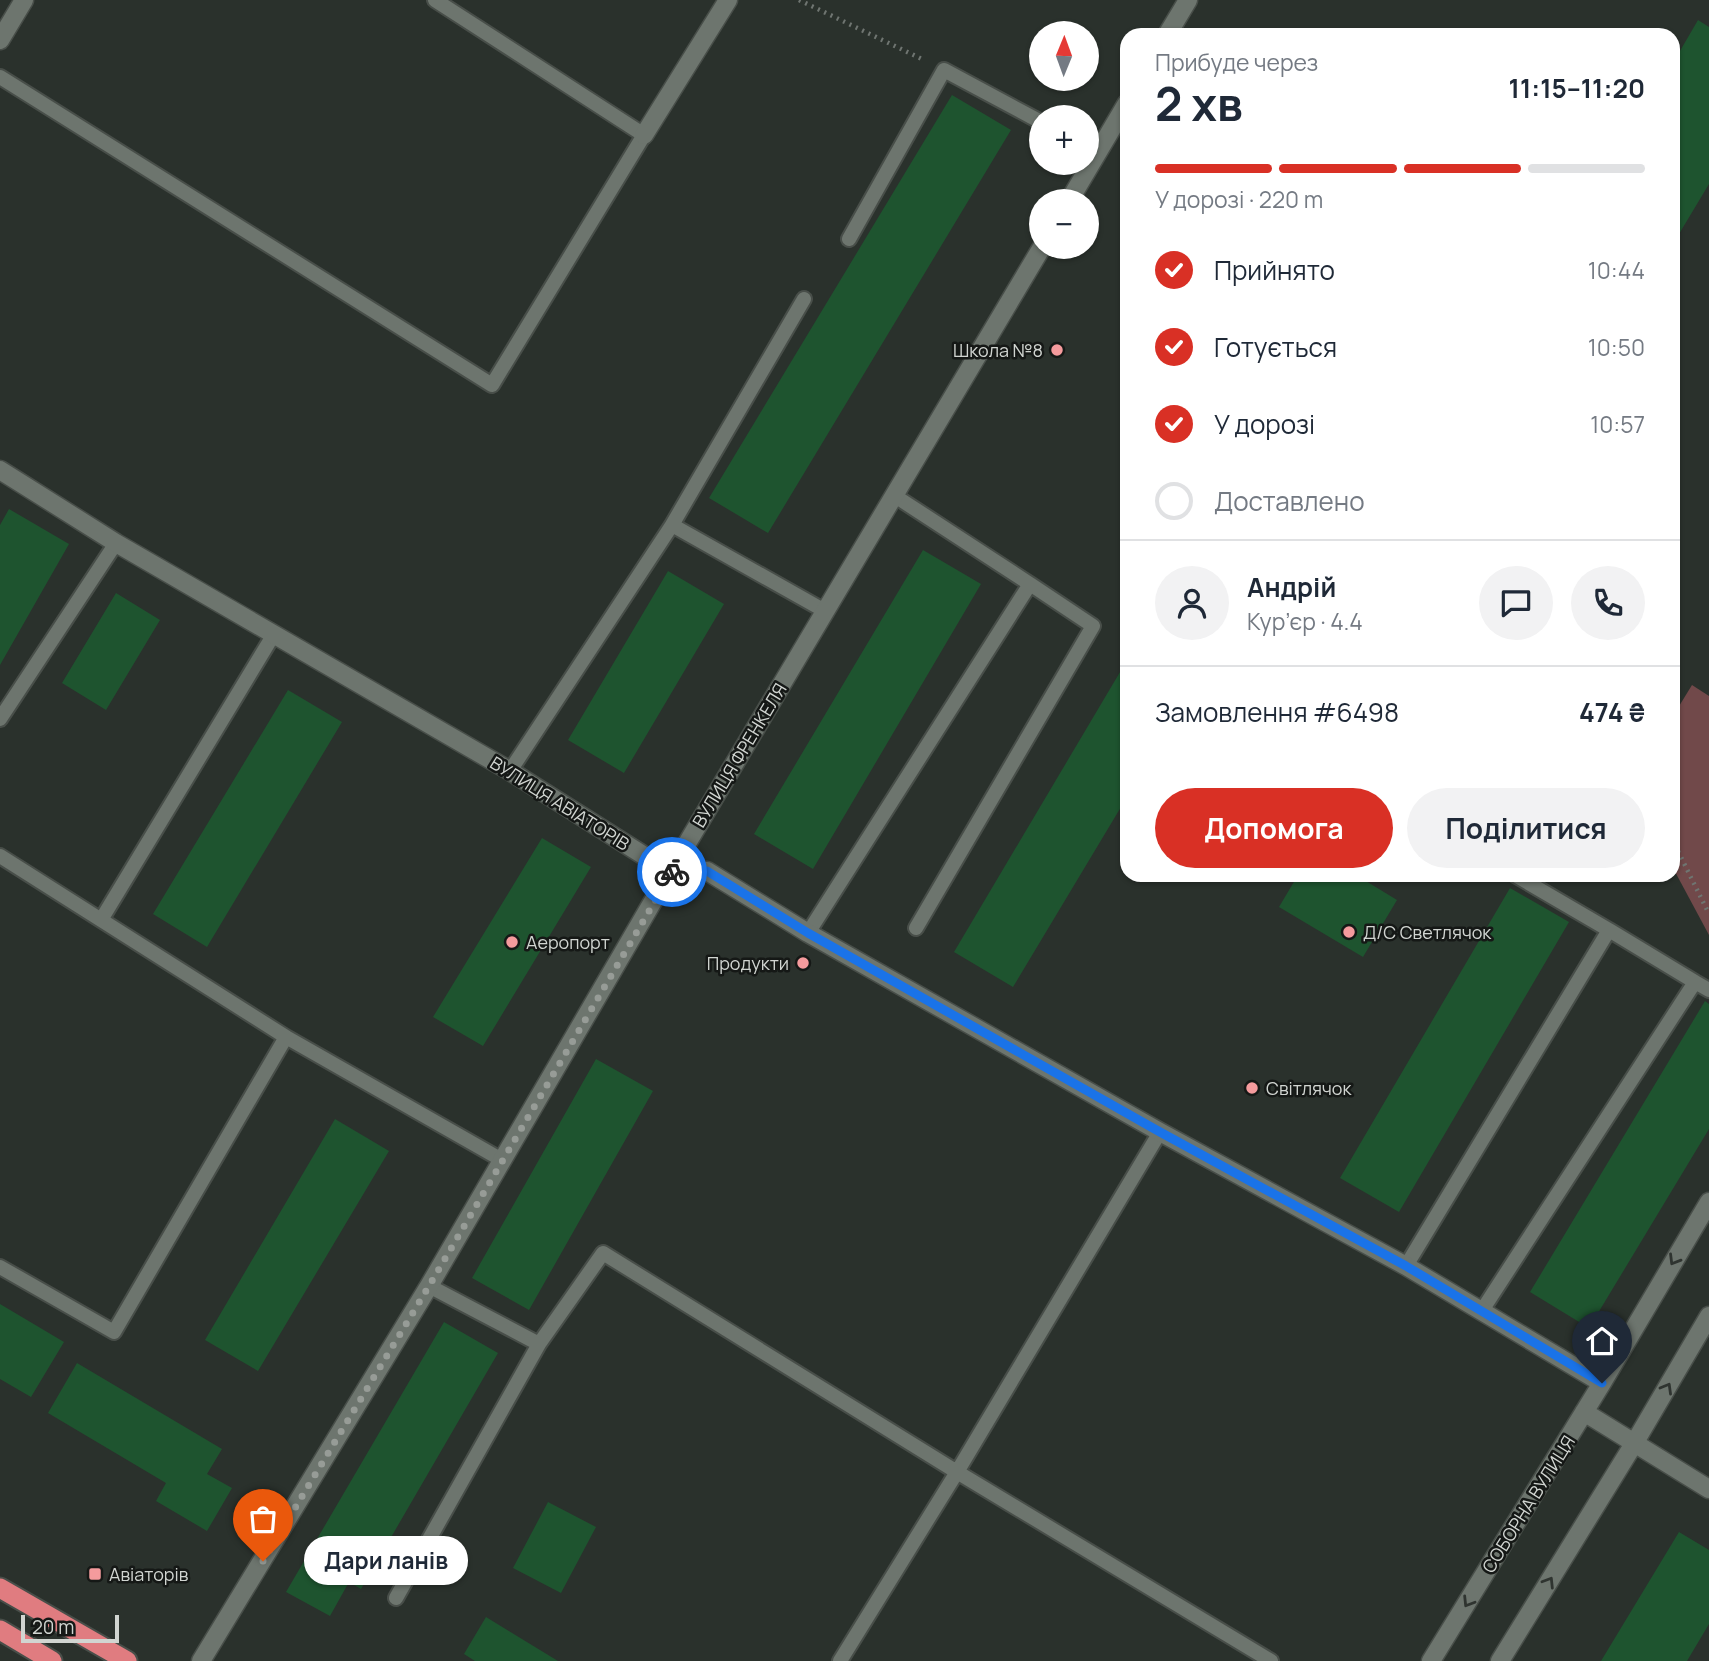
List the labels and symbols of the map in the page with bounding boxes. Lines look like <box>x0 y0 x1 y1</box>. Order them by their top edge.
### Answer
north arrow <box>1029 21 1099 91</box>
place label: Школа №8 <box>953 338 1043 362</box>
marker: Школа №8 <box>1049 342 1065 358</box>
street label: ВУЛИЦЯ ФРЕНКЕЛЯ <box>686 678 792 832</box>
street label: ВУЛИЦЯ АВІАТОРІВ <box>486 750 634 856</box>
courier <box>637 837 707 907</box>
place label: Д/С Светлячок <box>1363 920 1492 944</box>
marker: Д/С Светлячок <box>1341 924 1357 940</box>
place label: Аеропорт <box>526 930 610 954</box>
marker: Аеропорт <box>504 934 520 950</box>
place label: Продукти <box>707 951 789 975</box>
marker: Продукти <box>795 955 811 971</box>
place label: Світлячок <box>1266 1076 1352 1100</box>
marker: Світлячок <box>1244 1080 1260 1096</box>
one-way arrow <box>1670 1253 1683 1266</box>
pin <box>1572 1311 1632 1383</box>
one-way arrow <box>1659 1382 1672 1395</box>
street label: СОБОРНА ВУЛИЦЯ <box>1476 1431 1580 1577</box>
pin <box>233 1489 293 1561</box>
callout: Дари ланів <box>305 1536 470 1586</box>
place label: Авіаторів <box>109 1562 189 1586</box>
marker: Авіаторів <box>87 1566 103 1582</box>
one-way arrow <box>1540 1577 1553 1590</box>
one-way arrow <box>1463 1594 1476 1607</box>
scale bar <box>21 1612 119 1644</box>

